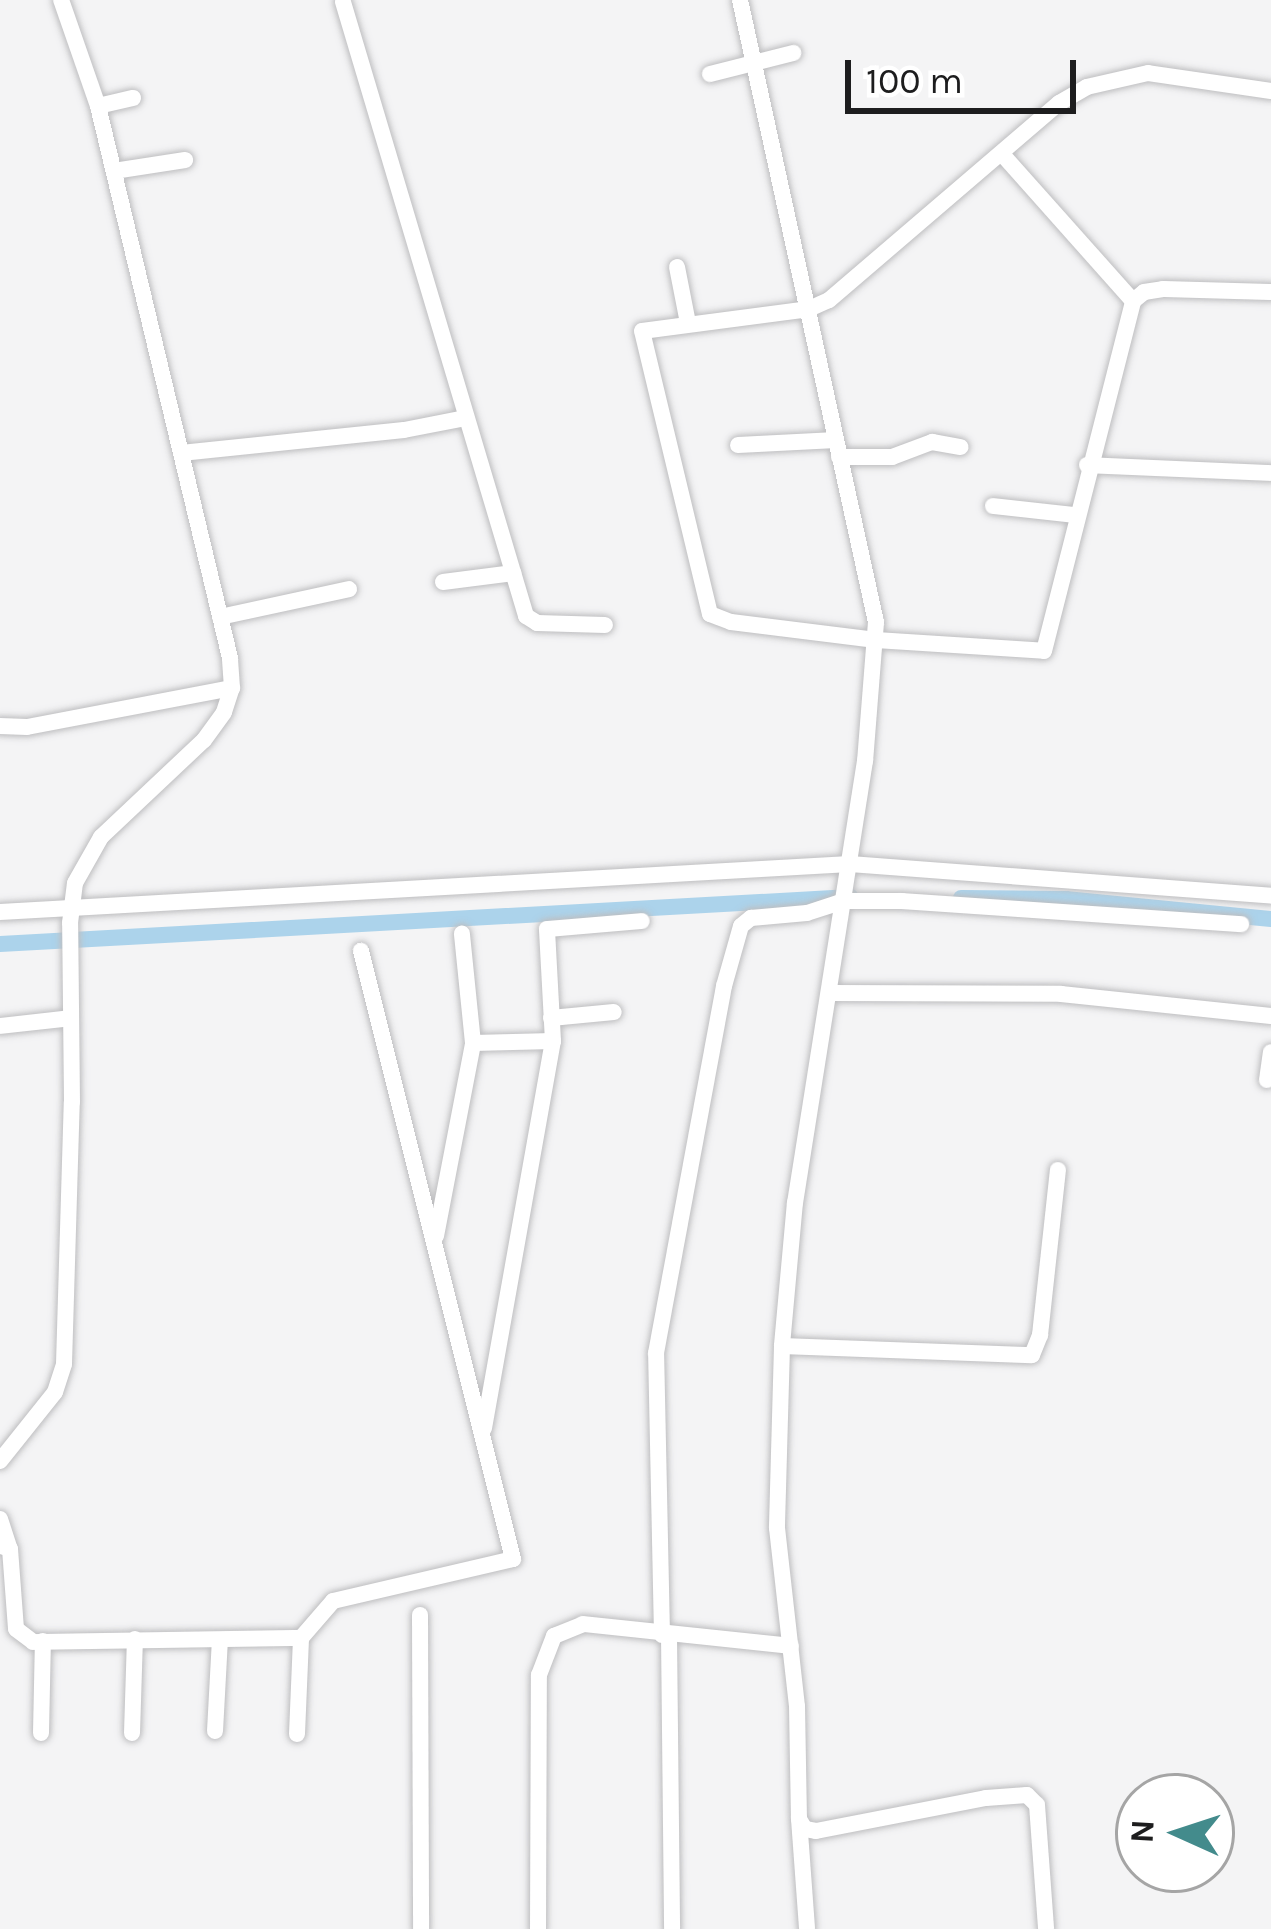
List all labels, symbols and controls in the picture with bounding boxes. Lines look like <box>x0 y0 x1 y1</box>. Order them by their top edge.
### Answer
scale bar <box>851 36 1082 110</box>
text: 100 m <box>866 60 963 102</box>
north arrow <box>1115 1773 1235 1893</box>
text: N <box>1122 1818 1162 1844</box>

